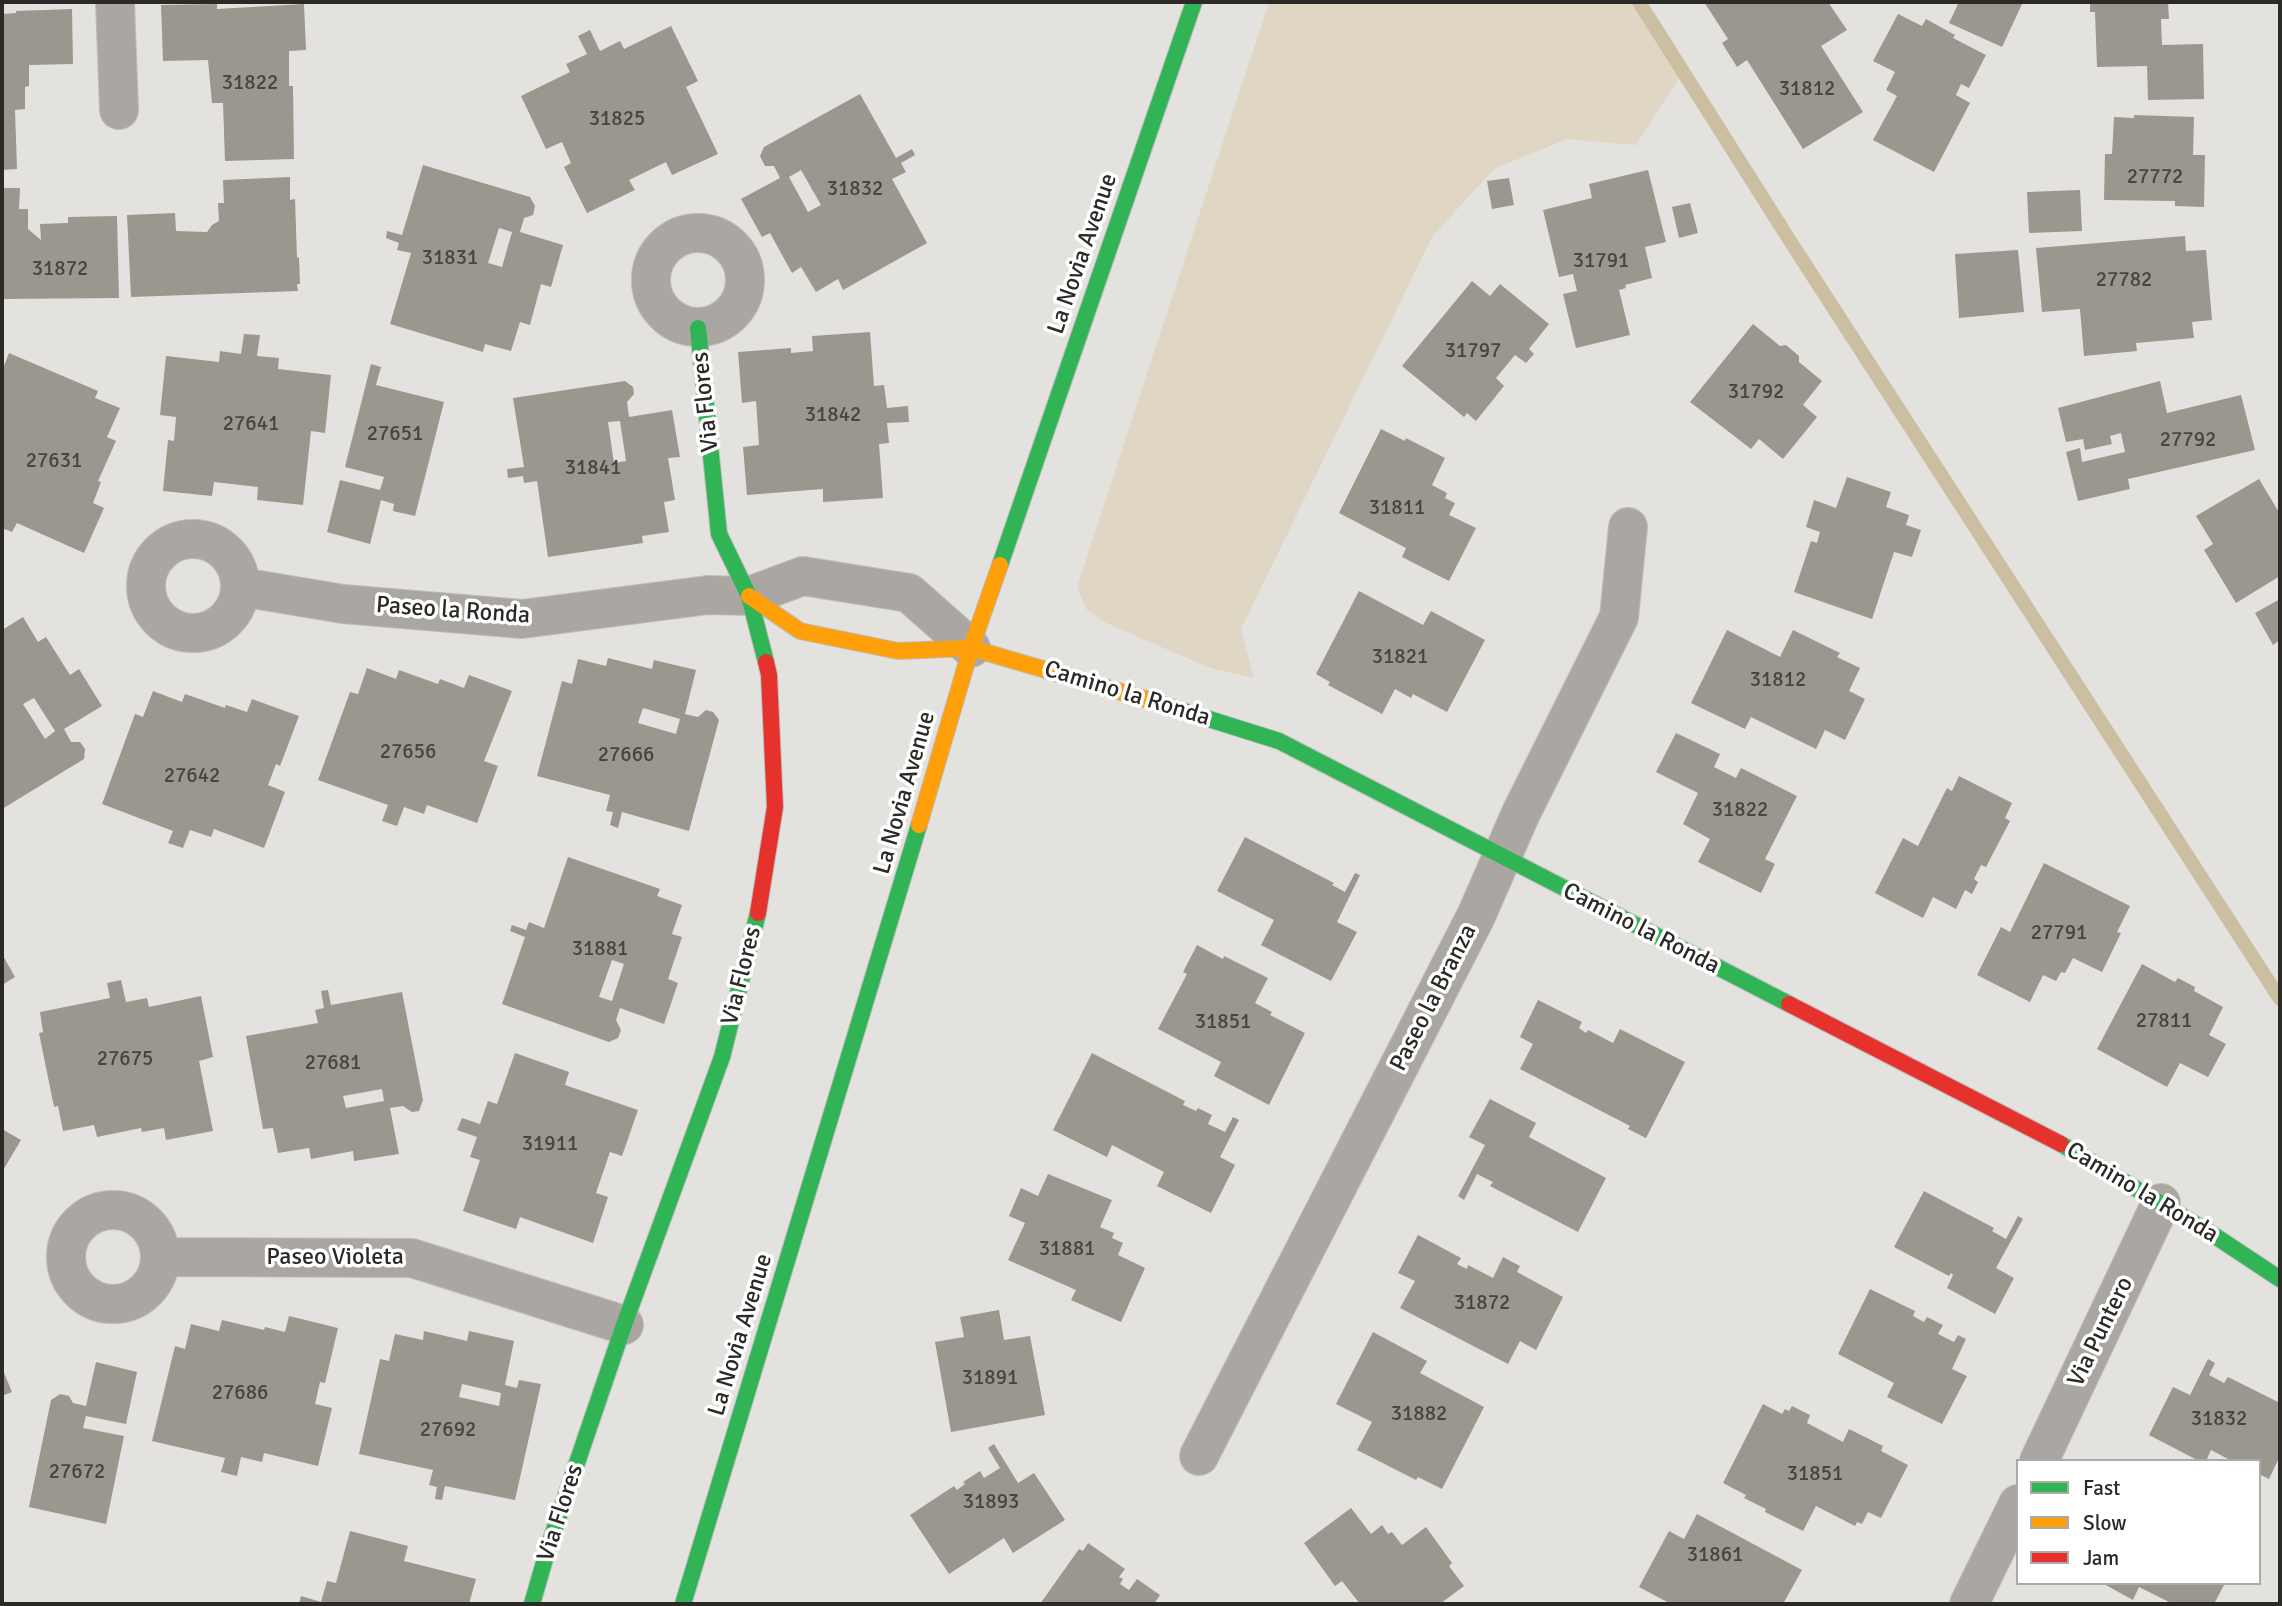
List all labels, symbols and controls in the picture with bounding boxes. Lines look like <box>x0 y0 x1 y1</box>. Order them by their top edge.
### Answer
house number: 31822 <box>222 70 278 96</box>
house number: 31812 <box>1779 76 1835 102</box>
house number: 31825 <box>589 106 645 132</box>
house number: 27772 <box>2127 164 2183 190</box>
street label: La Novia Avenue <box>1042 170 1124 338</box>
house number: 31832 <box>827 176 883 202</box>
house number: 31831 <box>422 245 478 271</box>
house number: 31791 <box>1573 248 1629 274</box>
house number: 31872 <box>32 256 88 282</box>
house number: 27782 <box>2096 267 2152 293</box>
house number: 31797 <box>1445 338 1501 364</box>
street label: Via Flores <box>686 351 726 453</box>
house number: 31792 <box>1728 379 1784 405</box>
house number: 31842 <box>805 402 861 428</box>
house number: 27641 <box>223 411 279 437</box>
house number: 27651 <box>367 421 423 447</box>
house number: 27792 <box>2160 427 2216 453</box>
house number: 27631 <box>26 448 82 474</box>
house number: 31841 <box>565 455 621 481</box>
house number: 31811 <box>1369 495 1425 521</box>
street label: Paseo la Ronda <box>375 591 531 631</box>
house number: 31821 <box>1372 644 1428 670</box>
street label: Camino la Ronda <box>1041 655 1213 733</box>
house number: 31812 <box>1750 667 1806 693</box>
street label: La Novia Avenue <box>868 708 942 878</box>
house number: 27656 <box>380 739 436 765</box>
house number: 27666 <box>598 742 654 768</box>
house number: 27642 <box>164 763 220 789</box>
house number: 31822 <box>1712 797 1768 823</box>
street label: Camino la Ronda <box>1558 877 1724 981</box>
street label: Paseo la Branza <box>1385 920 1483 1076</box>
house number: 27791 <box>2031 920 2087 946</box>
street label: Via Flores <box>716 924 768 1028</box>
house number: 31881 <box>572 936 628 962</box>
house number: 27811 <box>2136 1008 2192 1034</box>
house number: 31851 <box>1195 1009 1251 1035</box>
house number: 27675 <box>97 1046 153 1072</box>
house number: 27681 <box>305 1050 361 1076</box>
house number: 31911 <box>522 1131 578 1157</box>
street label: Camino la Ronda <box>2061 1136 2223 1250</box>
house number: 31881 <box>1039 1236 1095 1262</box>
street label: Paseo Violeta <box>266 1244 404 1272</box>
street label: La Novia Avenue <box>703 1250 779 1420</box>
street label: Via Puntero <box>2062 1273 2140 1391</box>
house number: 31872 <box>1454 1290 1510 1316</box>
house number: 31891 <box>962 1365 1018 1391</box>
house number: 27686 <box>212 1380 268 1406</box>
house number: 31882 <box>1391 1401 1447 1427</box>
house number: 31832 <box>2191 1406 2247 1432</box>
house number: 27692 <box>420 1417 476 1443</box>
house number: 27672 <box>49 1459 105 1485</box>
legend <box>2016 1459 2261 1585</box>
street label: Via Flores <box>532 1461 590 1565</box>
house number: 31851 <box>1787 1461 1843 1487</box>
text: Fast <box>2083 1475 2120 1501</box>
house number: 31893 <box>963 1489 1019 1515</box>
text: Slow <box>2083 1510 2127 1536</box>
house number: 31861 <box>1687 1542 1743 1568</box>
text: Jam <box>2083 1545 2119 1571</box>

